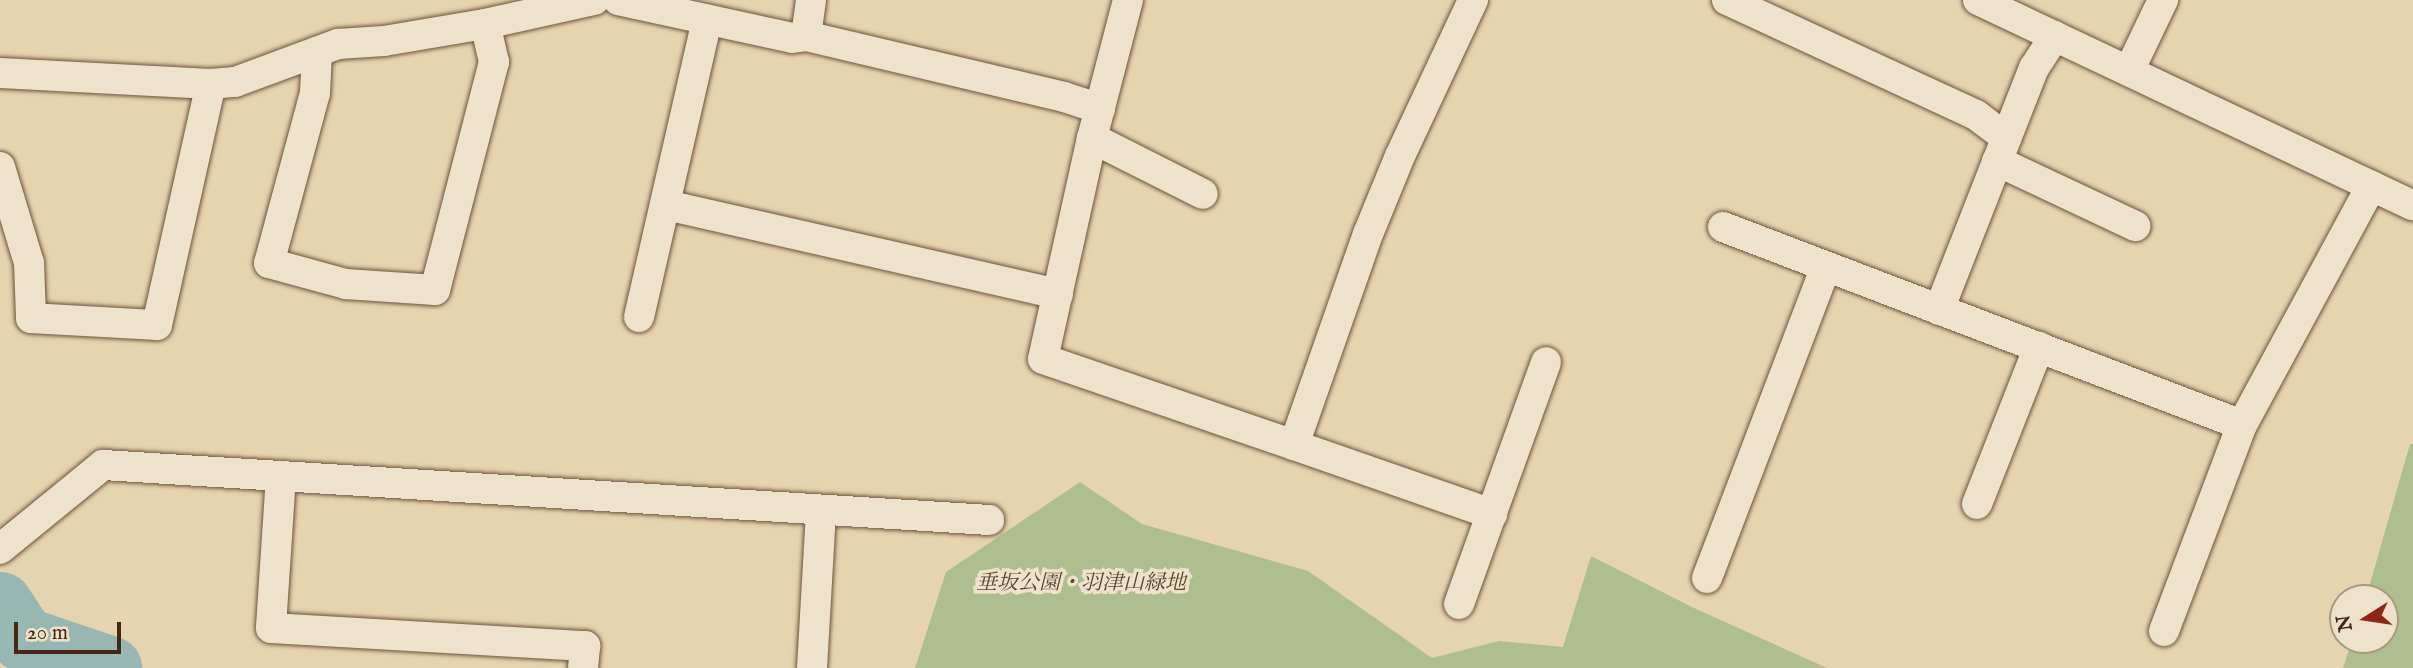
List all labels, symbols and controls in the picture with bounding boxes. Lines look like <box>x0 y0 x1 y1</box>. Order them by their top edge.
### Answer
park label: 垂坂公園・羽津山緑地 <box>976 571 1186 597</box>
north arrow <box>2329 584 2399 654</box>
scale bar <box>18 608 124 652</box>
text: N <box>2332 612 2359 633</box>
text: 20 m <box>27 620 68 647</box>

